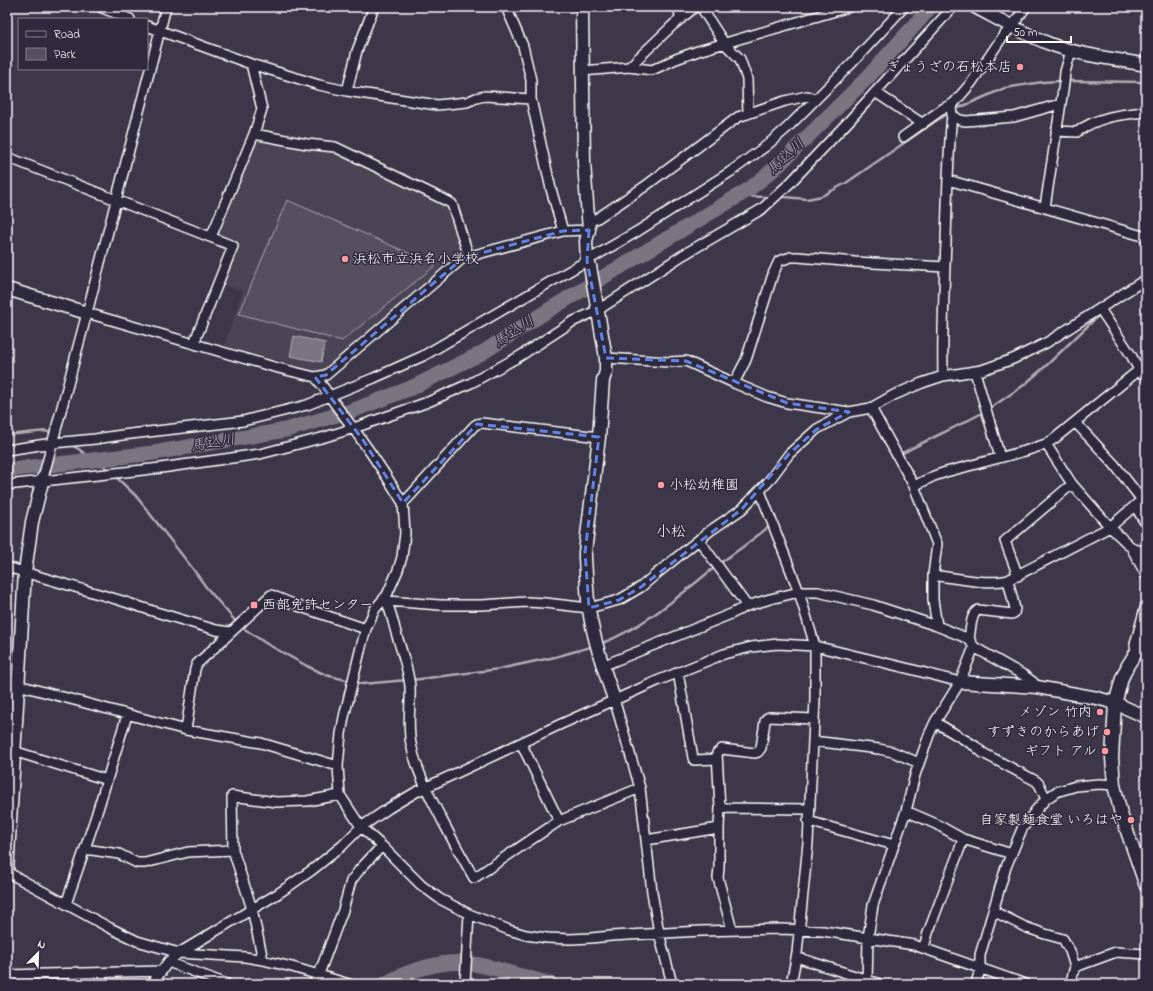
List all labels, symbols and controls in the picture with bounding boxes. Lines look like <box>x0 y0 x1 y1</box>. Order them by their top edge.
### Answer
legend <box>18 18 148 70</box>
scale bar <box>1007 18 1071 44</box>
text: 50 m <box>1013 24 1037 42</box>
text: Road <box>54 26 80 44</box>
text: Park <box>54 46 76 64</box>
place label: ぎょうざの石松本店 <box>886 57 1012 78</box>
marker: ぎょうざの石松本店 <box>1015 62 1025 72</box>
water label: 馬込川 <box>762 134 810 180</box>
place label: 浜松市立浜名小学校 <box>353 249 479 270</box>
marker: 浜松市立浜名小学校 <box>340 254 350 264</box>
water label: 馬込川 <box>489 311 539 353</box>
water label: 馬込川 <box>189 428 237 458</box>
place label: 小松幼稚園 <box>669 475 739 496</box>
marker: 小松幼稚園 <box>656 480 666 490</box>
district label: 小松 <box>656 521 686 543</box>
place label: 西部免許センター <box>262 595 373 616</box>
marker: 西部免許センター <box>249 600 259 610</box>
place label: メゾン 竹内 <box>1019 702 1092 723</box>
marker: メゾン 竹内 <box>1095 707 1105 717</box>
place label: すずきのからあげ <box>987 722 1099 743</box>
marker: すずきのからあげ <box>1102 727 1112 737</box>
place label: ギフト アル <box>1024 741 1097 762</box>
marker: ギフト アル <box>1100 746 1110 756</box>
place label: 自家製麺食堂 いろはや <box>980 810 1123 831</box>
marker: 自家製麺食堂 いろはや <box>1126 815 1136 825</box>
north arrow <box>18 933 58 973</box>
text: N <box>35 936 48 954</box>

